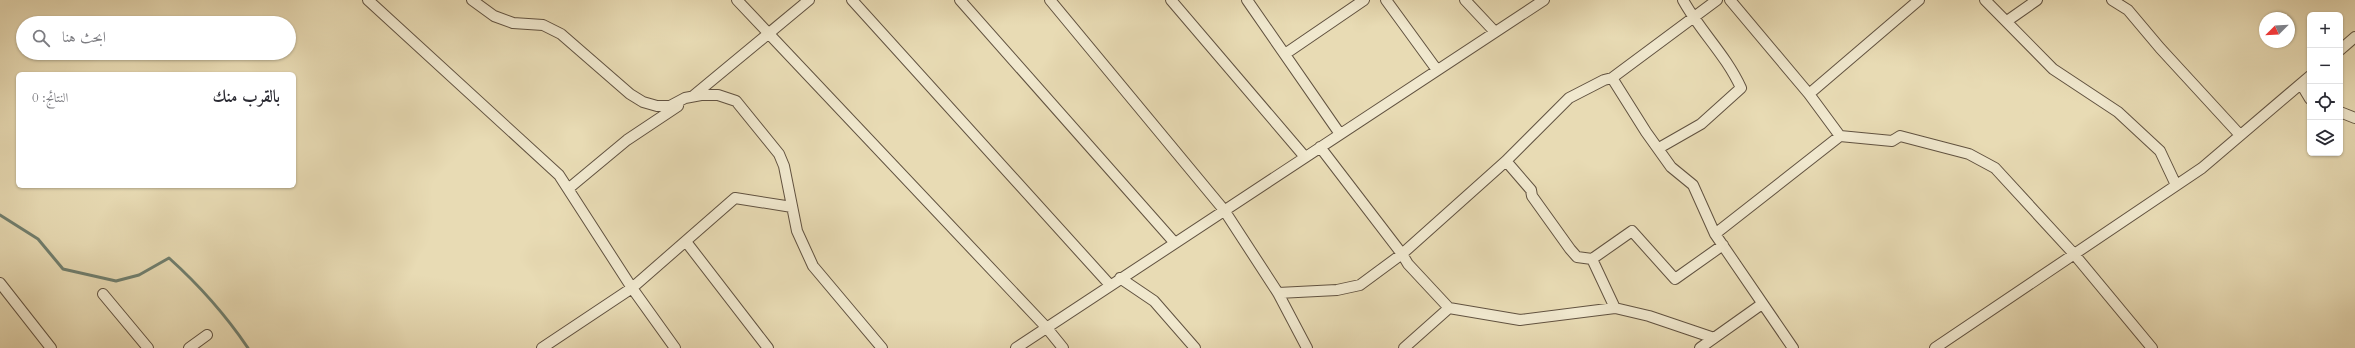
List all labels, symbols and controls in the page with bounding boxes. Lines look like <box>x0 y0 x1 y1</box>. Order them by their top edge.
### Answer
north arrow <box>2259 12 2295 48</box>
map controls <box>2307 12 2343 156</box>
button: + <box>2307 12 2343 48</box>
search box <box>16 16 296 60</box>
icon: search <box>30 27 52 49</box>
text: ابحث هنا <box>62 27 106 47</box>
button: − <box>2307 48 2343 84</box>
button: locate <box>2307 84 2343 120</box>
text: بالقرب منك <box>213 85 280 108</box>
text: النتائج: 0 <box>32 89 68 107</box>
button: layers <box>2307 120 2343 156</box>

